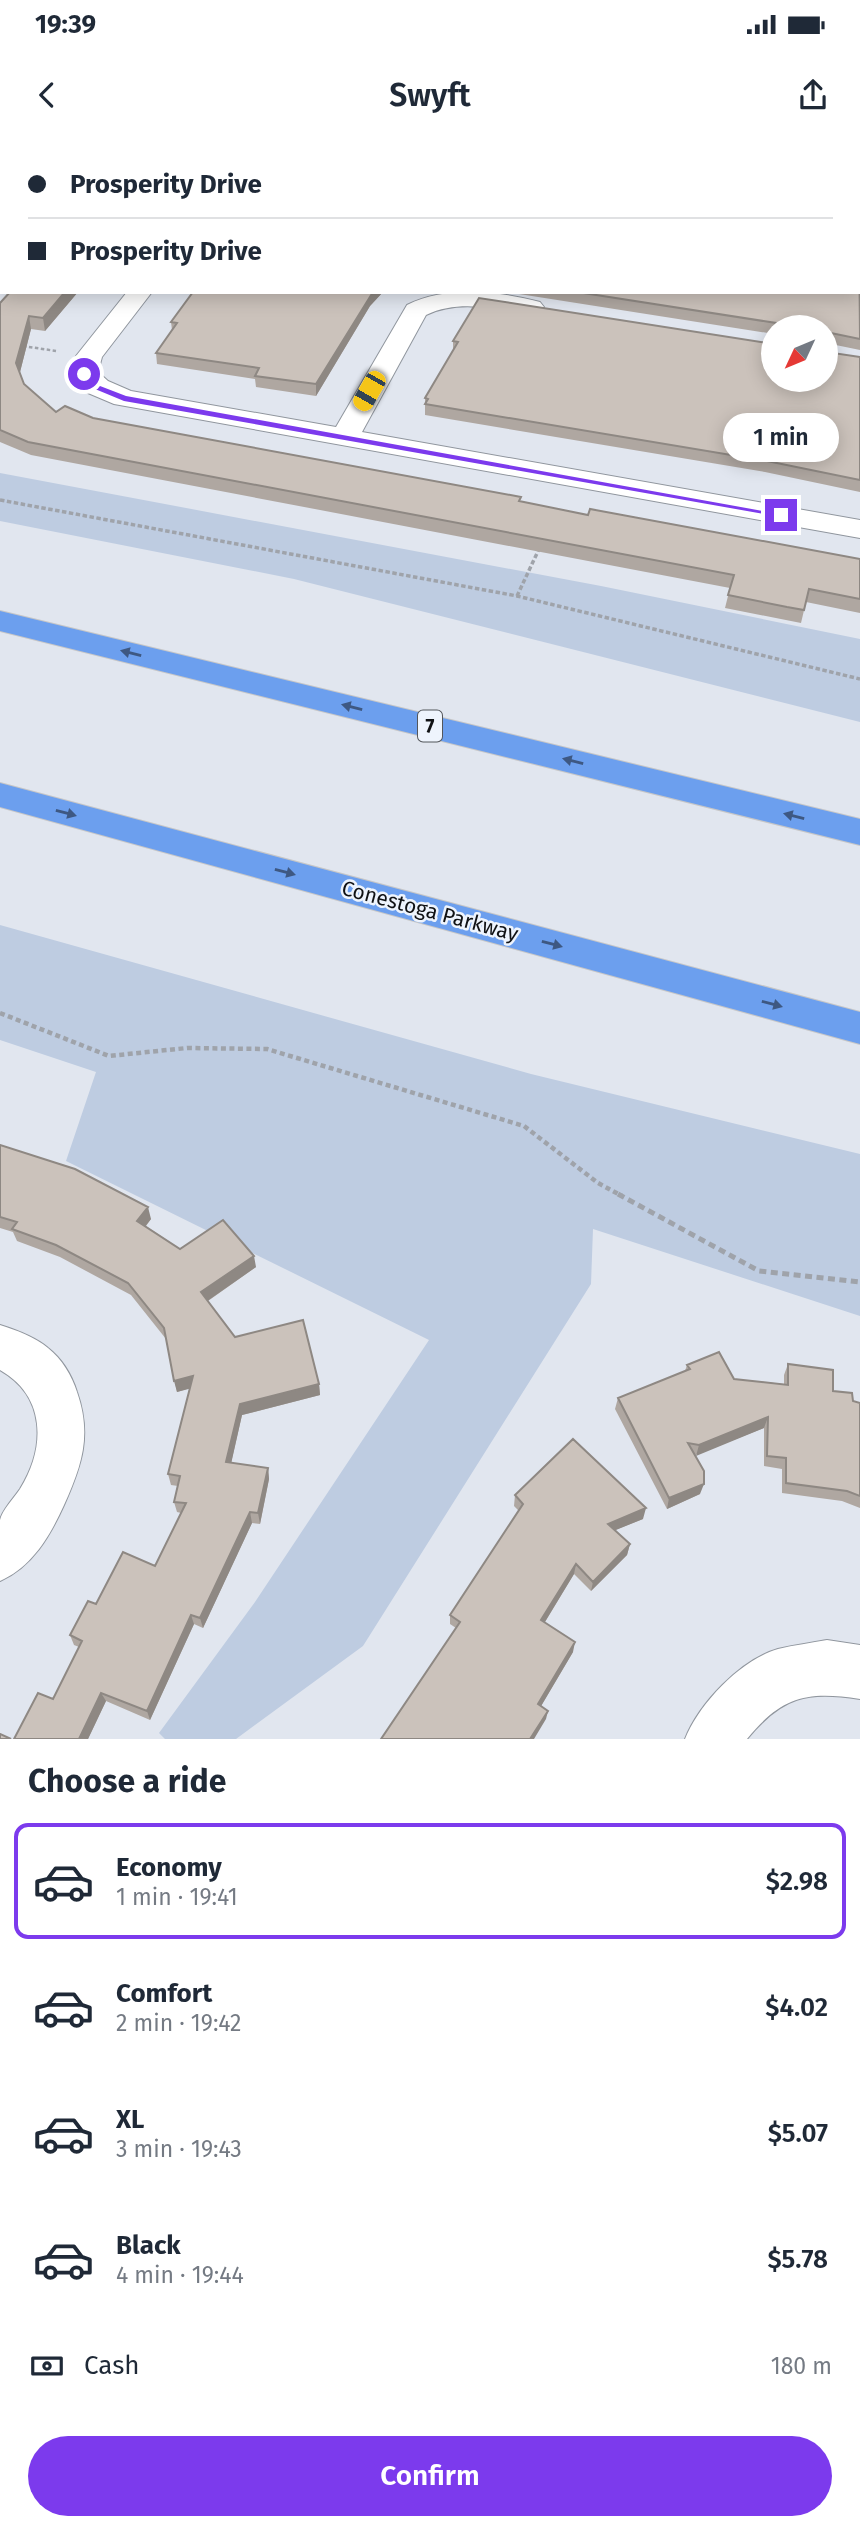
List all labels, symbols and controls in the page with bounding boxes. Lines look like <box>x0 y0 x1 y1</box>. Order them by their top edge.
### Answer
text: 19:39 <box>35 9 96 40</box>
icon: back <box>28 76 66 114</box>
text: Swyft <box>389 76 471 114</box>
icon: share <box>794 76 832 114</box>
text: Prosperity Drive <box>70 169 262 200</box>
text: Prosperity Drive <box>70 236 262 267</box>
north arrow <box>761 315 838 392</box>
map controls <box>761 315 838 392</box>
route start <box>68 358 100 390</box>
car <box>350 368 389 414</box>
callout: 1 min <box>723 414 839 462</box>
text: 1 min <box>753 423 809 451</box>
route end <box>765 499 797 531</box>
one-way arrow <box>120 647 142 658</box>
one-way arrow <box>341 701 363 712</box>
road number: 7 <box>418 710 442 741</box>
one-way arrow <box>562 755 584 766</box>
one-way arrow <box>56 808 77 818</box>
one-way arrow <box>783 810 805 821</box>
one-way arrow <box>275 867 297 878</box>
street label: Conestoga Parkway <box>339 875 522 947</box>
one-way arrow <box>542 940 563 950</box>
one-way arrow <box>761 999 783 1010</box>
text: Choose a ride <box>28 1762 226 1800</box>
icon: car <box>32 1850 95 1913</box>
text: Economy <box>116 1852 222 1883</box>
text: $2.98 <box>766 1866 828 1897</box>
text: 1 min · 19:41 <box>116 1883 238 1911</box>
icon: car <box>32 1976 95 2039</box>
text: Comfort <box>116 1978 212 2009</box>
text: $4.02 <box>765 1992 828 2023</box>
text: 2 min · 19:42 <box>116 2009 241 2037</box>
icon: car <box>32 2102 95 2165</box>
text: XL <box>116 2104 144 2135</box>
text: $5.07 <box>768 2118 828 2149</box>
text: 3 min · 19:43 <box>116 2135 242 2163</box>
icon: car <box>32 2228 95 2291</box>
text: Black <box>116 2230 181 2261</box>
text: $5.78 <box>767 2244 828 2275</box>
text: 4 min · 19:44 <box>116 2261 244 2289</box>
icon: cash <box>28 2347 66 2385</box>
text: Cash <box>84 2350 140 2381</box>
text: 180 m <box>771 2352 832 2380</box>
button: Confirm <box>28 2436 832 2516</box>

